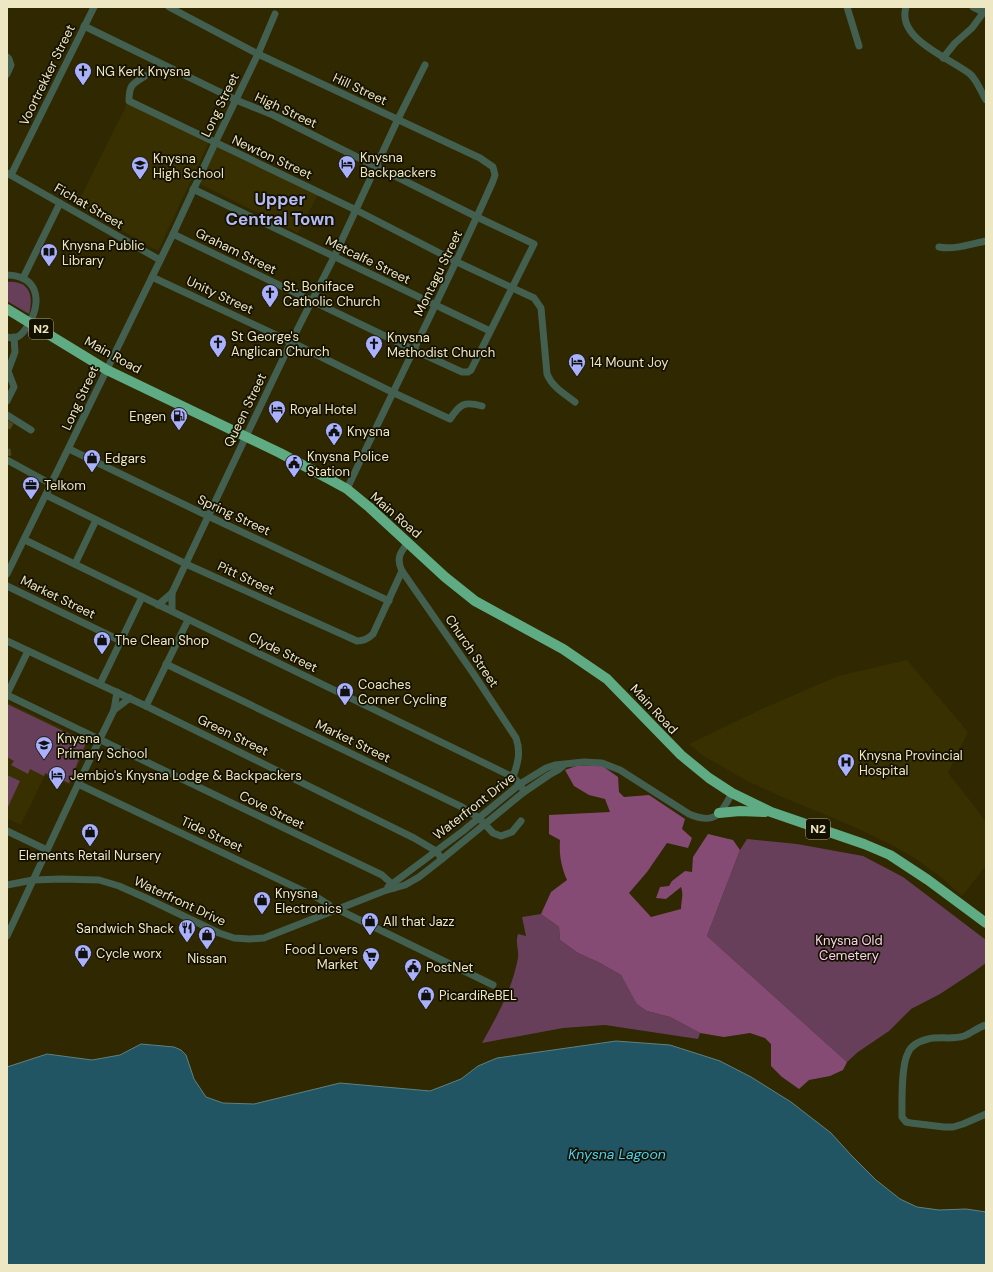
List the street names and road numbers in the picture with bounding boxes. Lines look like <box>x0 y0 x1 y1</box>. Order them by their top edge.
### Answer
street label: Voortrekker Street <box>15 22 79 128</box>
street label: Hill Street <box>330 69 390 109</box>
street label: Long Street <box>197 70 243 140</box>
street label: High Street <box>252 88 320 132</box>
street label: Newton Street <box>229 131 315 183</box>
street label: Fichat Street <box>51 179 127 233</box>
street label: Graham Street <box>193 224 279 278</box>
street label: Montagu Street <box>410 227 466 319</box>
street label: Metcalfe Street <box>323 232 413 288</box>
street label: Unity Street <box>184 272 256 318</box>
road number: N2 <box>29 319 53 339</box>
street label: Main Road <box>82 332 144 378</box>
street label: Long Street <box>58 363 102 433</box>
street label: Queen Street <box>220 370 270 450</box>
street label: Main Road <box>367 488 425 542</box>
street label: Spring Street <box>195 491 273 539</box>
street label: Pitt Street <box>215 557 277 599</box>
street label: Market Street <box>18 572 98 622</box>
street label: Church Street <box>441 611 503 691</box>
street label: Clyde Street <box>246 628 320 676</box>
street label: Main Road <box>627 680 681 738</box>
street label: Green Street <box>195 710 271 760</box>
street label: Market Street <box>313 716 393 766</box>
street label: Waterfront Drive <box>430 769 518 843</box>
street label: Cove Street <box>236 787 308 833</box>
street label: Tide Street <box>178 812 246 856</box>
road number: N2 <box>806 819 830 839</box>
street label: Waterfront Drive <box>131 872 229 930</box>

